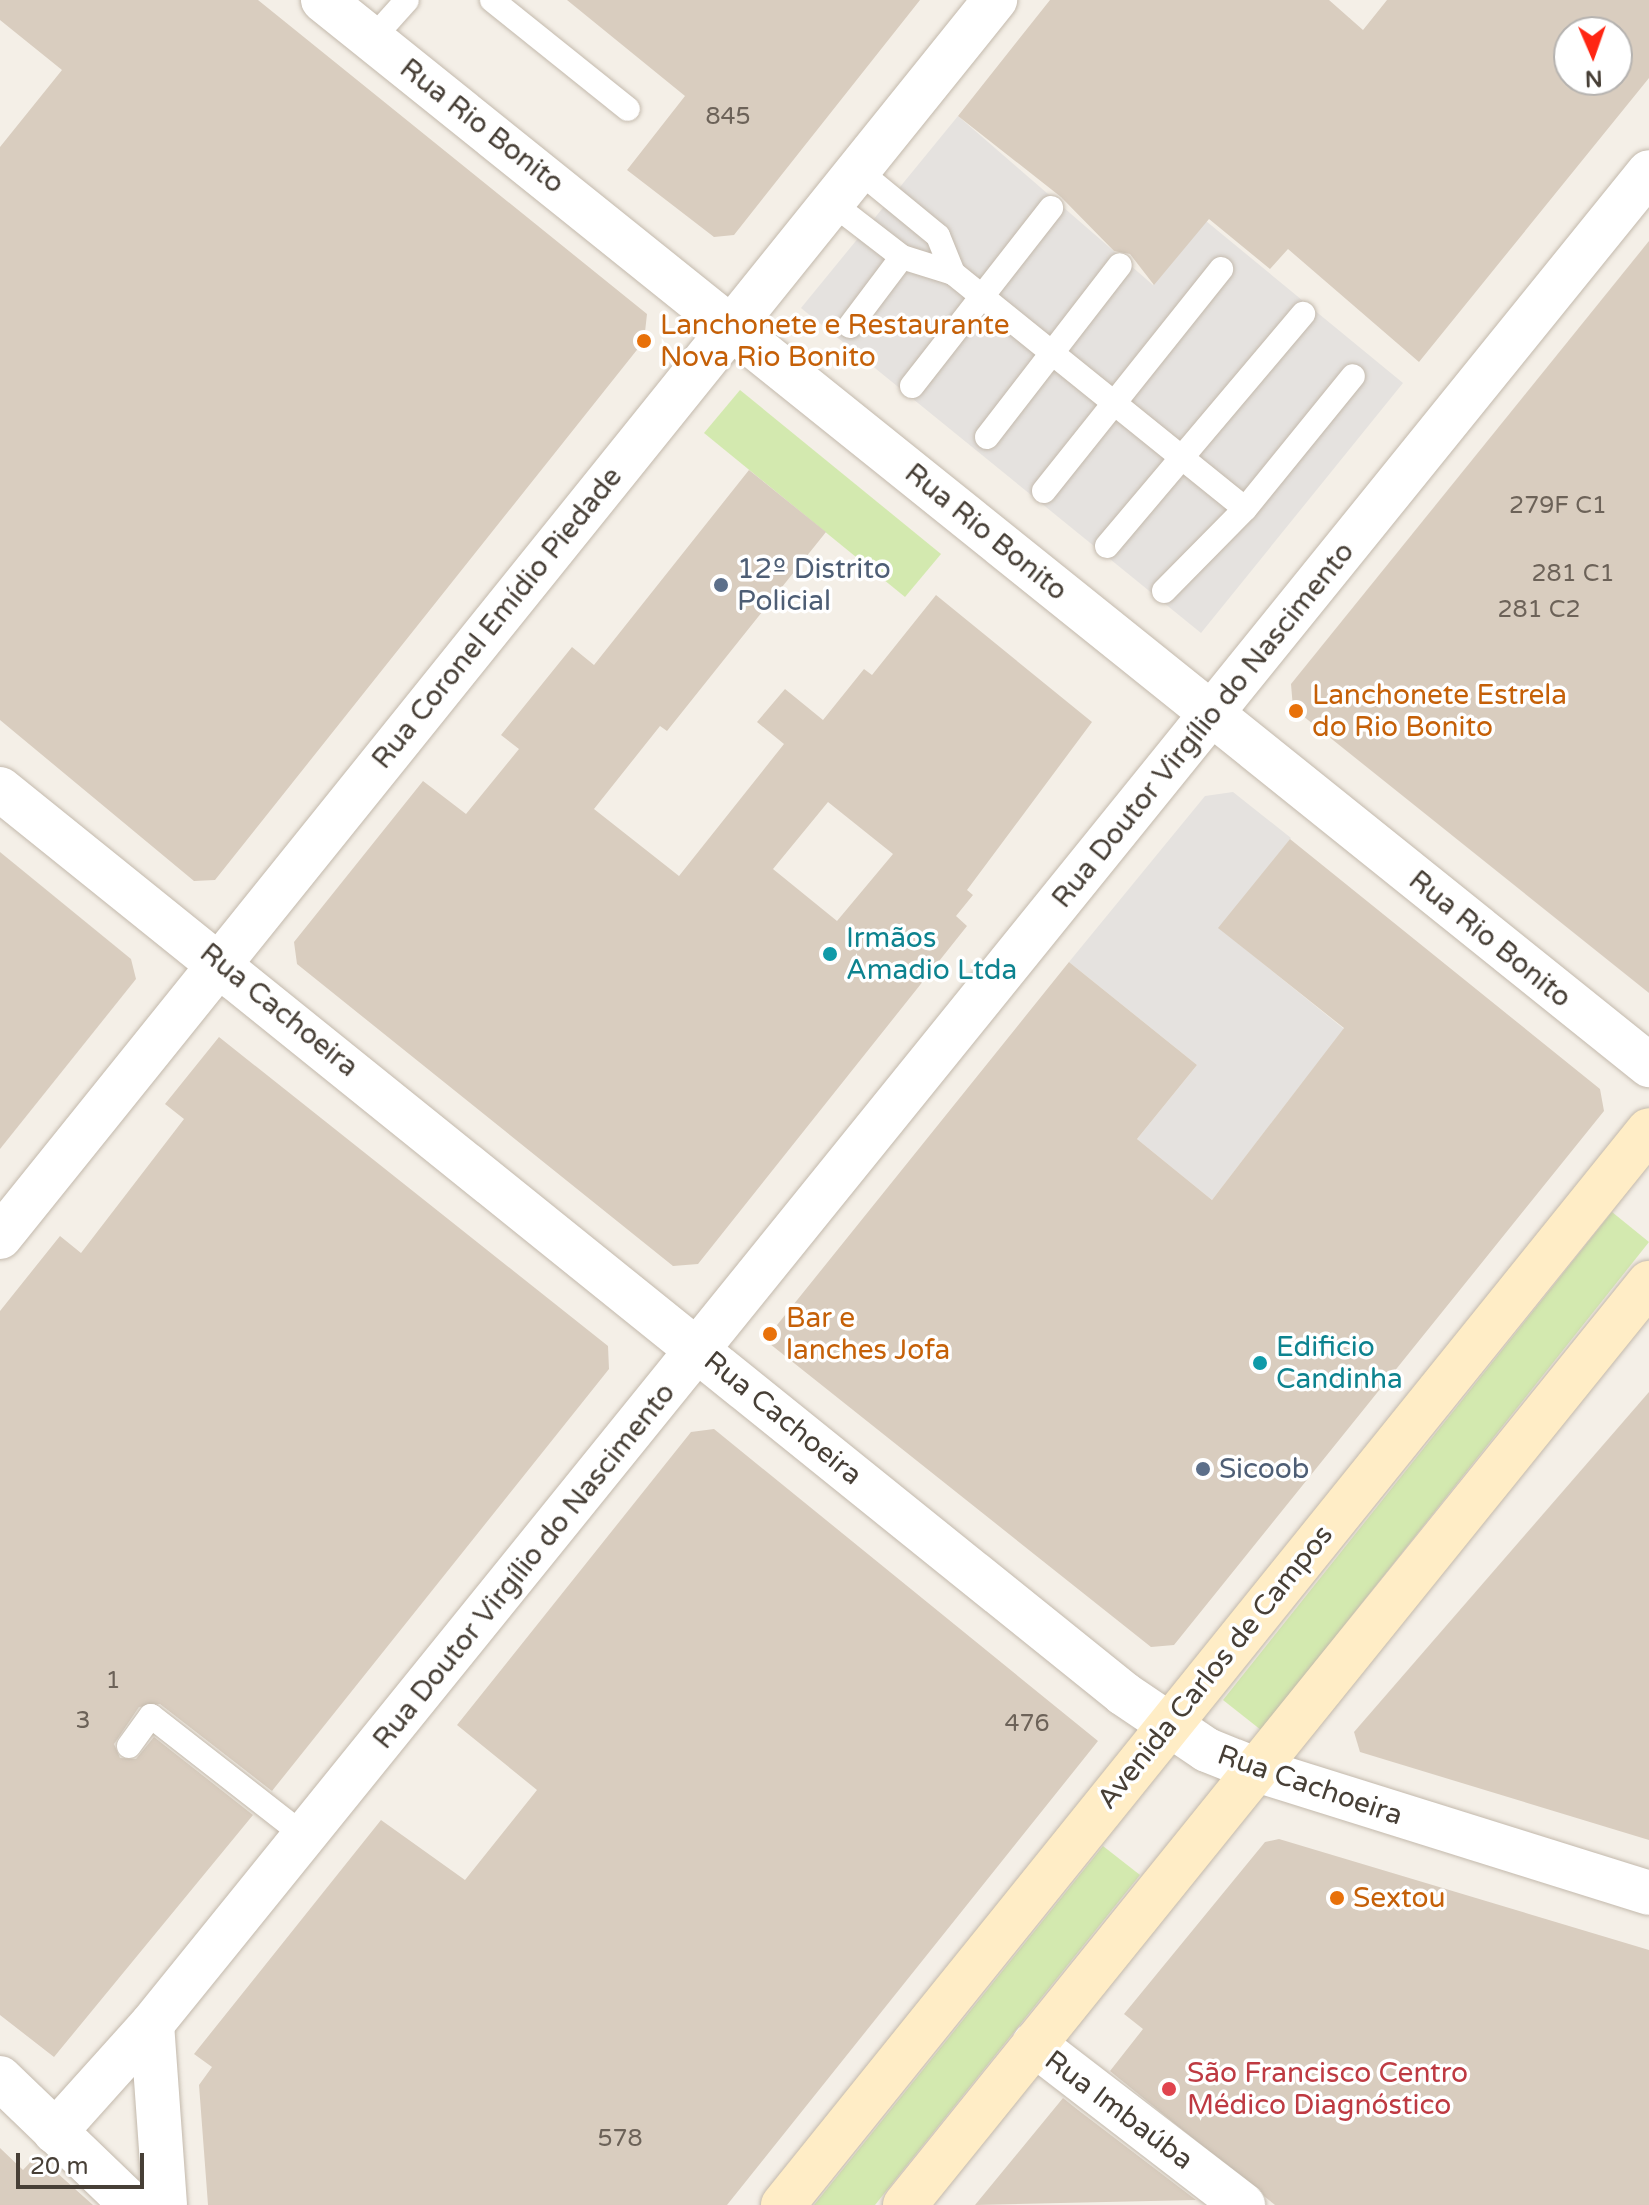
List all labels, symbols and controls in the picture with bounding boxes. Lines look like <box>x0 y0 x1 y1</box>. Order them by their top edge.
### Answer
north arrow <box>1553 16 1633 96</box>
street label: Rua Rio Bonito <box>393 51 571 201</box>
text: N <box>1584 65 1603 91</box>
house number: 845 <box>705 103 751 131</box>
place label: Lanchonete e Restaurante Nova Rio Bonito <box>660 308 1010 374</box>
marker: Lanchonete e Restaurante Nova Rio Bonito <box>635 332 653 350</box>
street label: Rua Rio Bonito <box>898 456 1074 608</box>
street label: Rua Coronel Emídio Piedade <box>365 460 629 776</box>
house number: 279F C1 <box>1509 492 1607 520</box>
street label: Rua Doutor Virgílio do Nascimento <box>1045 535 1361 915</box>
place label: 12º Distrito Policial <box>737 552 891 618</box>
house number: 281 C1 <box>1531 560 1615 588</box>
marker: 12º Distrito Policial <box>712 576 730 594</box>
house number: 281 C2 <box>1497 596 1581 624</box>
place label: Lanchonete Estrela do Rio Bonito <box>1312 678 1567 744</box>
marker: Lanchonete Estrela do Rio Bonito <box>1287 702 1305 720</box>
street label: Rua Rio Bonito <box>1402 863 1578 1015</box>
place label: Irmãos Amadio Ltda <box>846 921 1017 987</box>
street label: Rua Cachoeira <box>193 936 365 1084</box>
marker: Irmãos Amadio Ltda <box>821 945 839 963</box>
place label: Bar e lanches Jofa <box>786 1301 950 1367</box>
marker: Bar e lanches Jofa <box>761 1325 779 1343</box>
place label: Edificio Candinha <box>1276 1330 1403 1396</box>
street label: Rua Cachoeira <box>697 1344 869 1492</box>
marker: Edificio Candinha <box>1251 1354 1269 1372</box>
street label: Rua Doutor Virgílio do Nascimento <box>366 1376 682 1756</box>
place label: Sicoob <box>1219 1452 1309 1486</box>
marker: Sicoob <box>1194 1460 1212 1478</box>
street label: Avenida Carlos de Campos <box>1090 1518 1340 1816</box>
house number: 1 <box>105 1667 121 1695</box>
house number: 3 <box>75 1707 91 1735</box>
house number: 476 <box>1004 1710 1050 1738</box>
street label: Rua Cachoeira <box>1213 1738 1407 1832</box>
place label: Sextou <box>1353 1881 1446 1915</box>
marker: Sextou <box>1328 1889 1346 1907</box>
street label: Rua Imbaúba <box>1038 2043 1200 2177</box>
place label: São Francisco Centro Médico Diagnóstico <box>1187 2056 1468 2122</box>
marker: São Francisco Centro Médico Diagnóstico <box>1158 2078 1180 2100</box>
house number: 578 <box>597 2125 643 2153</box>
scale bar <box>20 2137 148 2187</box>
text: 20 m <box>30 2152 88 2181</box>

